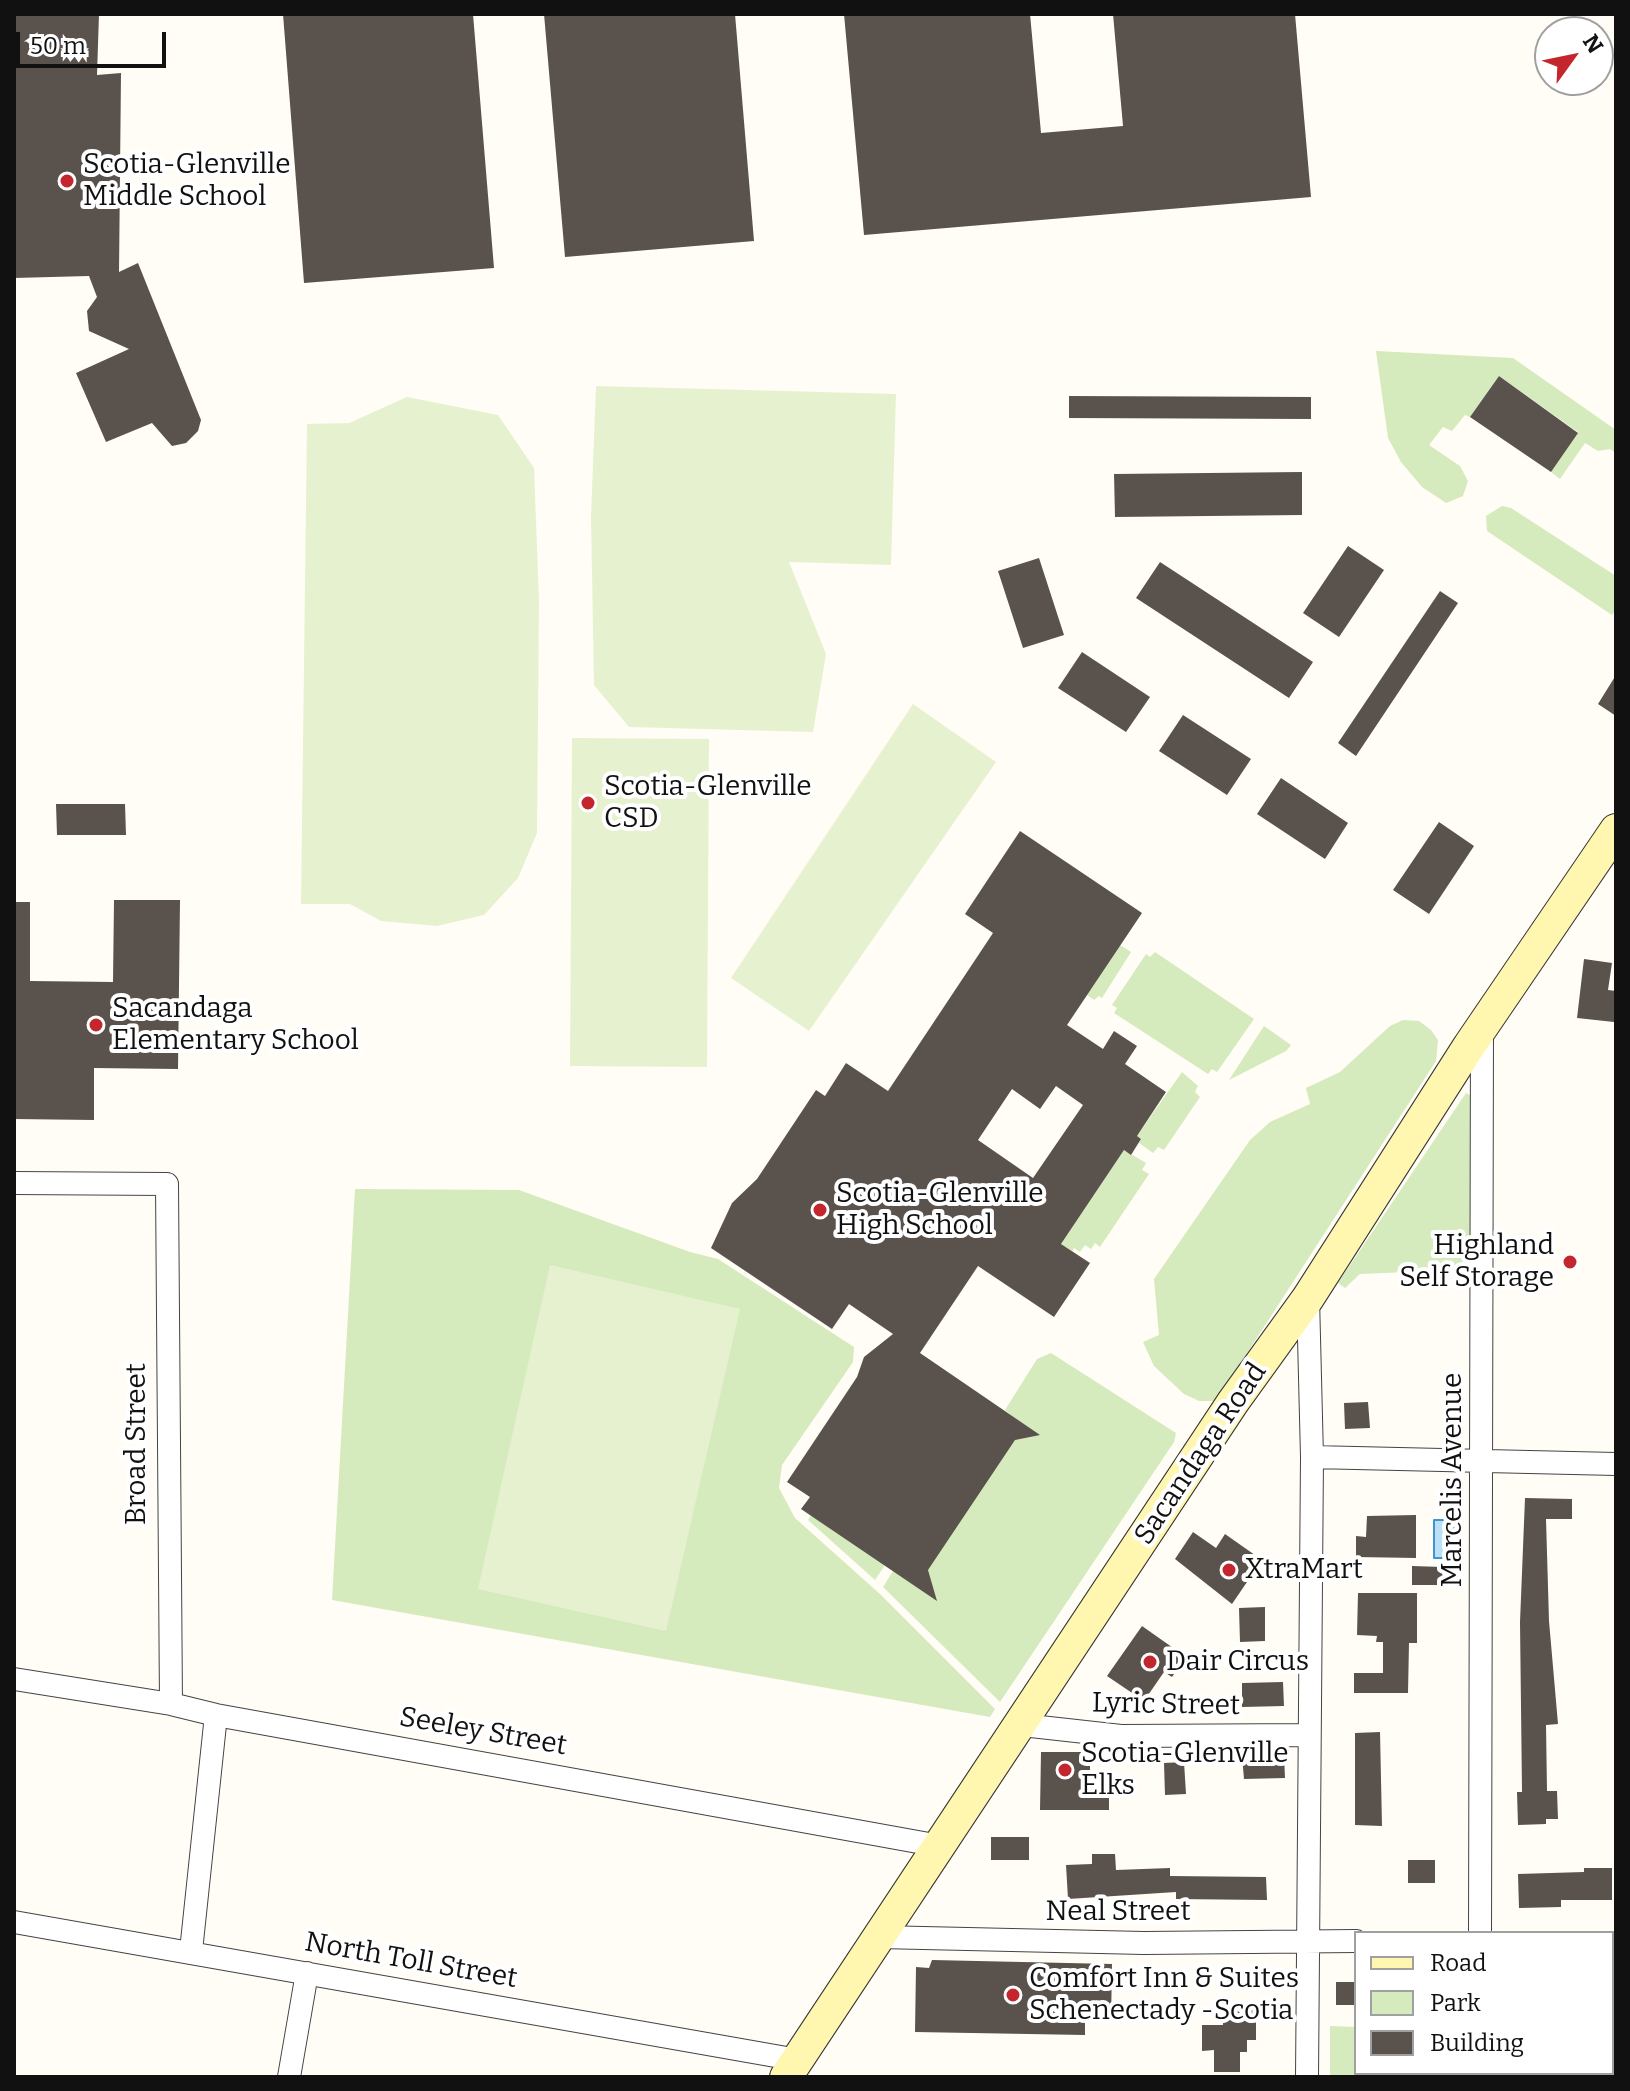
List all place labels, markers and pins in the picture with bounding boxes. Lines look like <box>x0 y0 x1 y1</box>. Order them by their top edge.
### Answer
place label: Scotia-Glenville Middle School <box>83 148 291 214</box>
marker: Scotia-Glenville Middle School <box>58 172 76 190</box>
place label: Scotia-Glenville CSD <box>604 770 812 836</box>
marker: Scotia-Glenville CSD <box>579 794 597 812</box>
place label: Sacandaga Elementary School <box>112 992 359 1058</box>
marker: Sacandaga Elementary School <box>87 1016 105 1034</box>
place label: Scotia-Glenville High School <box>836 1177 1044 1243</box>
marker: Scotia-Glenville High School <box>811 1201 829 1219</box>
place label: Highland Self Storage <box>1399 1229 1554 1295</box>
marker: Highland Self Storage <box>1561 1253 1579 1271</box>
place label: XtraMart <box>1245 1553 1363 1587</box>
marker: XtraMart <box>1220 1561 1238 1579</box>
place label: Dair Circus <box>1166 1645 1309 1679</box>
marker: Dair Circus <box>1141 1653 1159 1671</box>
place label: Scotia-Glenville Elks <box>1081 1737 1289 1803</box>
marker: Scotia-Glenville Elks <box>1056 1761 1074 1779</box>
place label: Comfort Inn & Suites Schenectady -Scotia <box>1029 1962 1299 2028</box>
marker: Comfort Inn & Suites Schenectady -Scotia <box>1004 1986 1022 2004</box>

